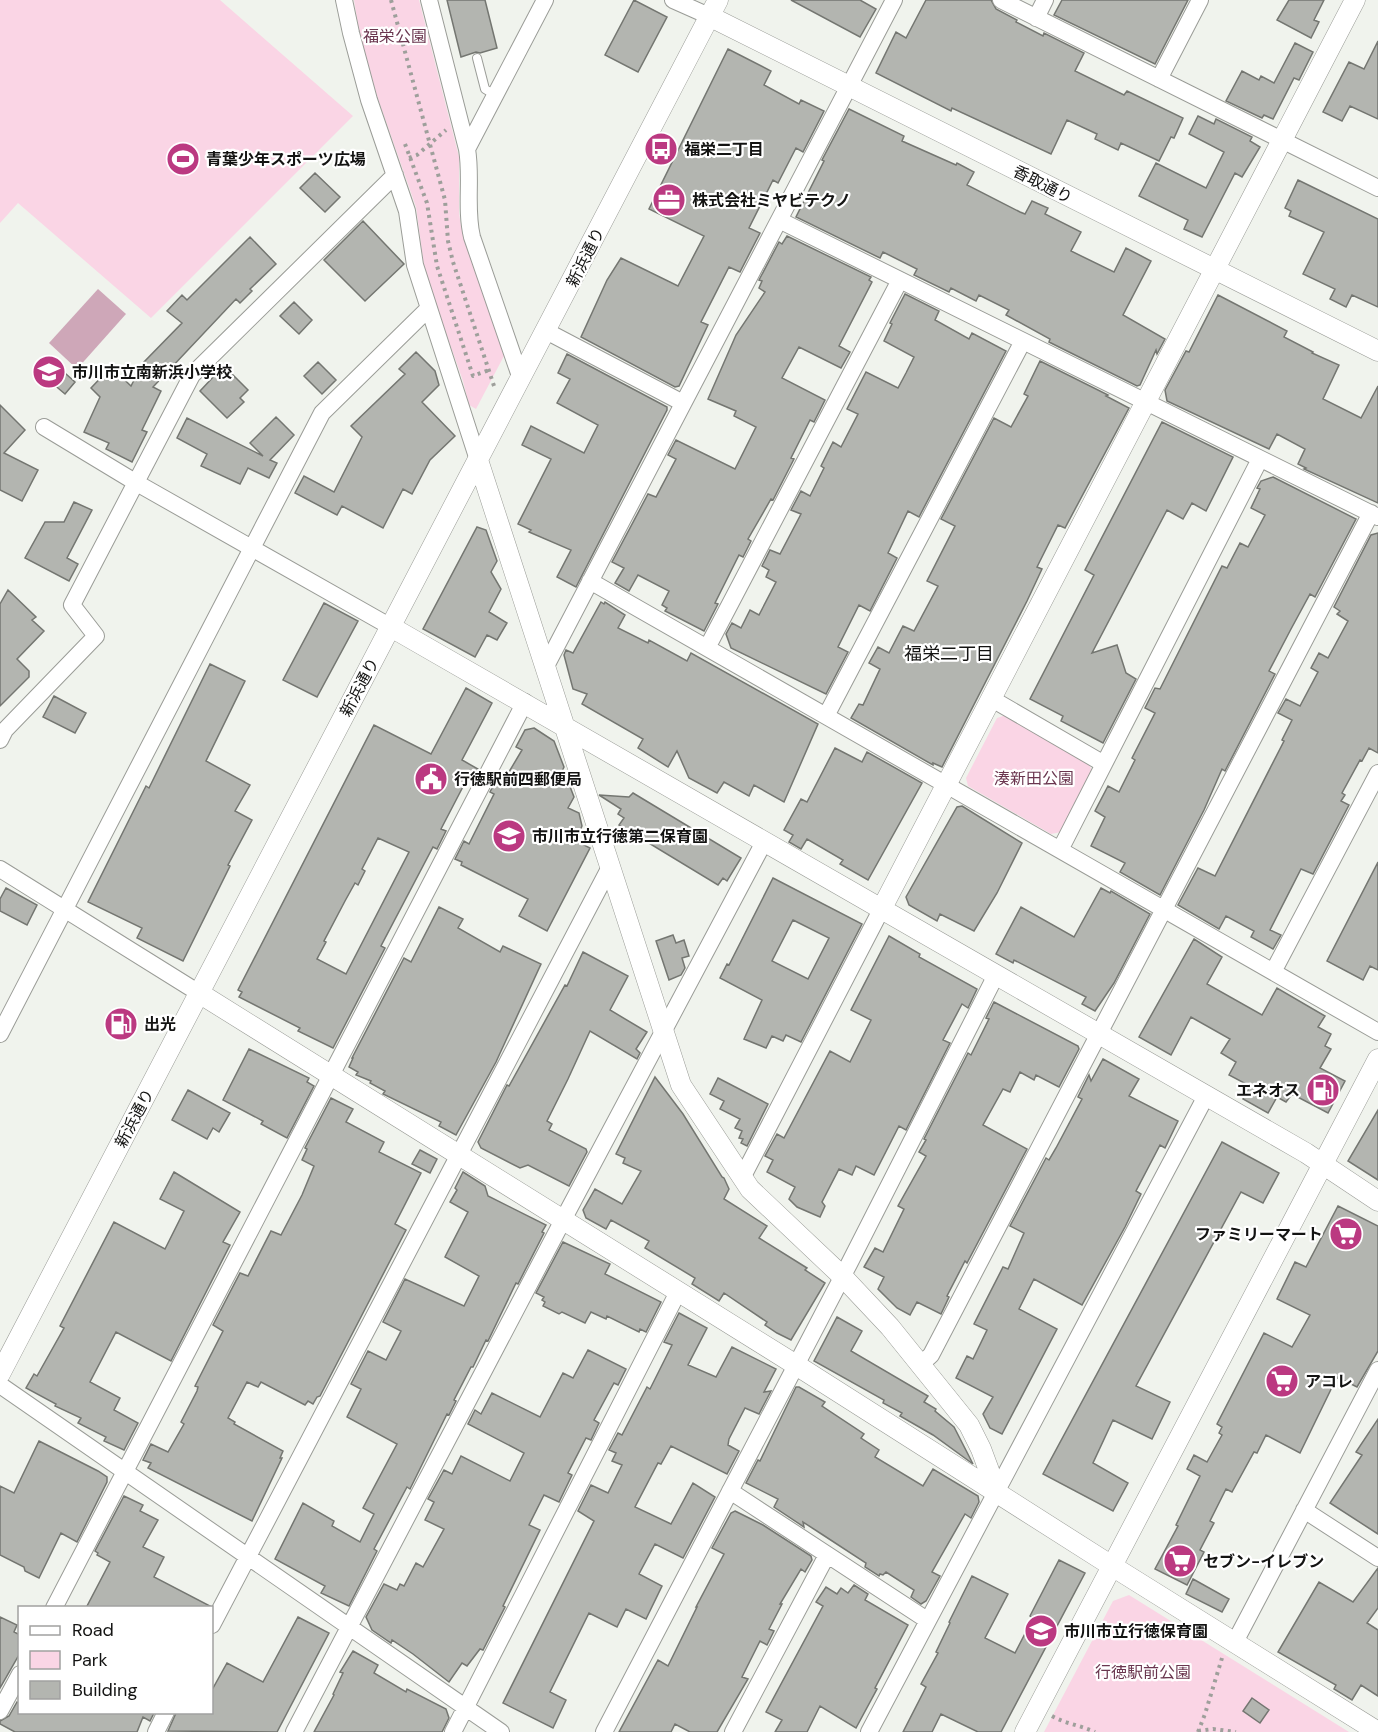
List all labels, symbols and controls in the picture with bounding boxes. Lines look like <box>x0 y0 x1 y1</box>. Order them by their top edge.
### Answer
park label: 福栄公園 <box>363 26 427 47</box>
bus stop icon: 福栄二丁目 <box>643 131 679 167</box>
place label: 福栄二丁目 <box>684 139 764 160</box>
sports icon: 青葉少年スポーツ広場 <box>165 141 201 177</box>
place label: 青葉少年スポーツ広場 <box>206 149 366 170</box>
street label: 香取通り <box>1009 161 1076 208</box>
office icon: 株式会社ミヤビテクノ <box>651 182 687 218</box>
place label: 株式会社ミヤビテクノ <box>692 190 851 211</box>
street label: 新浜通り <box>562 224 609 291</box>
school or university icon: 市川市立南新浜小学校 <box>31 354 67 390</box>
place label: 市川市立南新浜小学校 <box>72 362 232 383</box>
district label: 福栄二丁目 <box>904 642 994 666</box>
street label: 新浜通り <box>335 654 384 720</box>
public building icon: 行徳駅前四郵便局 <box>413 761 449 797</box>
park label: 湊新田公園 <box>994 768 1074 789</box>
place label: 行徳駅前四郵便局 <box>454 769 582 790</box>
school or university icon: 市川市立行徳第二保育園 <box>491 818 527 854</box>
place label: 市川市立行徳第二保育園 <box>532 826 708 847</box>
fuel station icon: 出光 <box>103 1006 139 1042</box>
place label: 出光 <box>144 1014 176 1035</box>
fuel station icon: エネオス <box>1305 1072 1341 1108</box>
place label: エネオス <box>1236 1080 1300 1101</box>
street label: 新浜通り <box>110 1085 159 1151</box>
supermarket icon: ファミリーマート <box>1328 1216 1364 1252</box>
place label: ファミリーマート <box>1195 1224 1323 1245</box>
supermarket icon: アコレ <box>1264 1363 1300 1399</box>
place label: アコレ <box>1305 1371 1353 1392</box>
supermarket icon: セブン-イレブン <box>1162 1543 1198 1579</box>
place label: セブン-イレブン <box>1203 1551 1324 1572</box>
legend <box>18 1606 213 1714</box>
school or university icon: 市川市立行徳保育園 <box>1023 1613 1059 1649</box>
text: Road <box>72 1618 114 1642</box>
place label: 市川市立行徳保育園 <box>1064 1621 1208 1642</box>
text: Park <box>72 1648 108 1672</box>
park label: 行徳駅前公園 <box>1095 1662 1191 1683</box>
text: Building <box>72 1678 137 1702</box>

